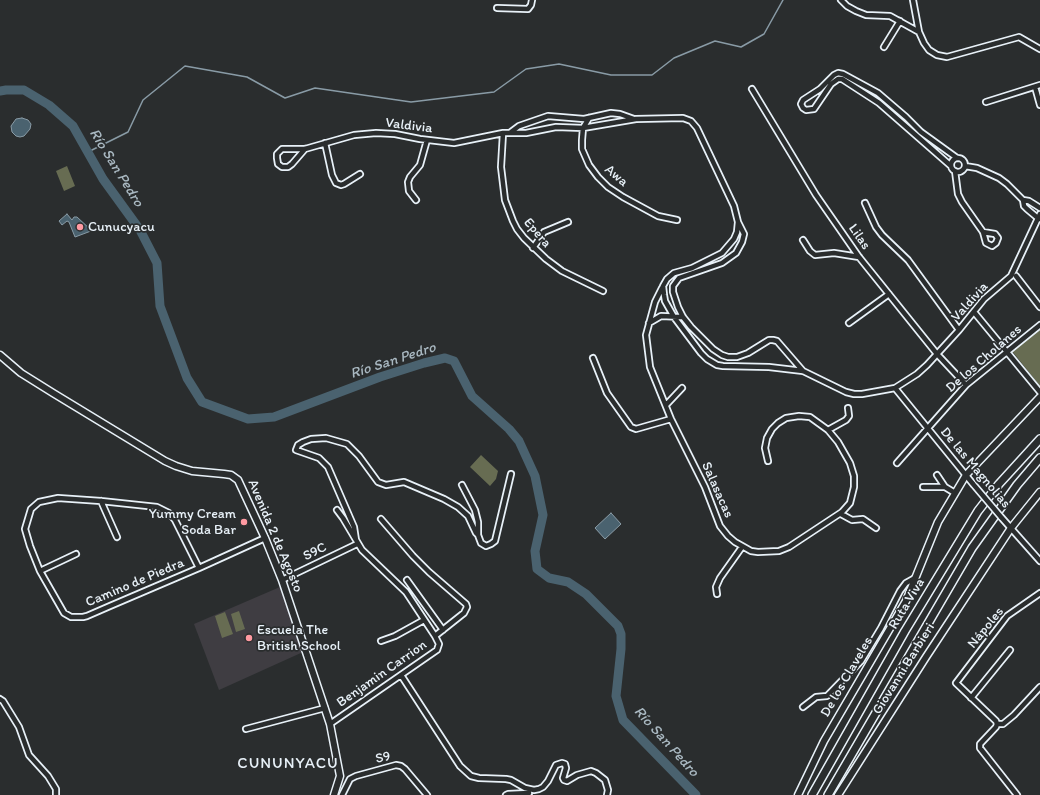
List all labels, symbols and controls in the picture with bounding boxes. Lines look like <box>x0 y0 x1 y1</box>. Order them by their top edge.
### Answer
street label: Valdivia <box>384 115 434 137</box>
water label: Río San Pedro <box>85 126 147 210</box>
street label: Awa <box>601 161 631 191</box>
street label: Epera <box>520 215 554 251</box>
place label: Cunucyacu <box>88 219 155 235</box>
street label: Lilas <box>844 221 874 253</box>
marker: Cunucyacu <box>75 222 85 232</box>
street label: Valdivia <box>948 279 992 325</box>
street label: De los Cholanes <box>943 321 1025 397</box>
water label: Río San Pedro <box>348 339 438 383</box>
street label: De las Magnolias <box>936 424 1014 512</box>
street label: Salasacas <box>697 459 737 521</box>
street label: Avenida 2 de Agosto <box>244 477 306 595</box>
place label: Yummy Cream Soda Bar <box>149 506 236 538</box>
marker: Yummy Cream Soda Bar <box>239 517 249 527</box>
street label: S9C <box>300 539 330 565</box>
street label: Camino de Piedra <box>83 555 187 611</box>
street label: Ruta Viva <box>885 575 929 633</box>
street label: Nápoles <box>964 604 1008 652</box>
street label: Giovanni Barbieri <box>869 620 939 718</box>
place label: Escuela The British School <box>257 622 341 654</box>
marker: Escuela The British School <box>244 633 254 643</box>
street label: De los Claveles <box>817 634 877 720</box>
street label: Benjamin Carrion <box>334 637 430 711</box>
water label: Río San Pedro <box>630 703 702 781</box>
street label: S9 <box>374 748 392 768</box>
district label: CUNUNYACU <box>237 754 339 774</box>

